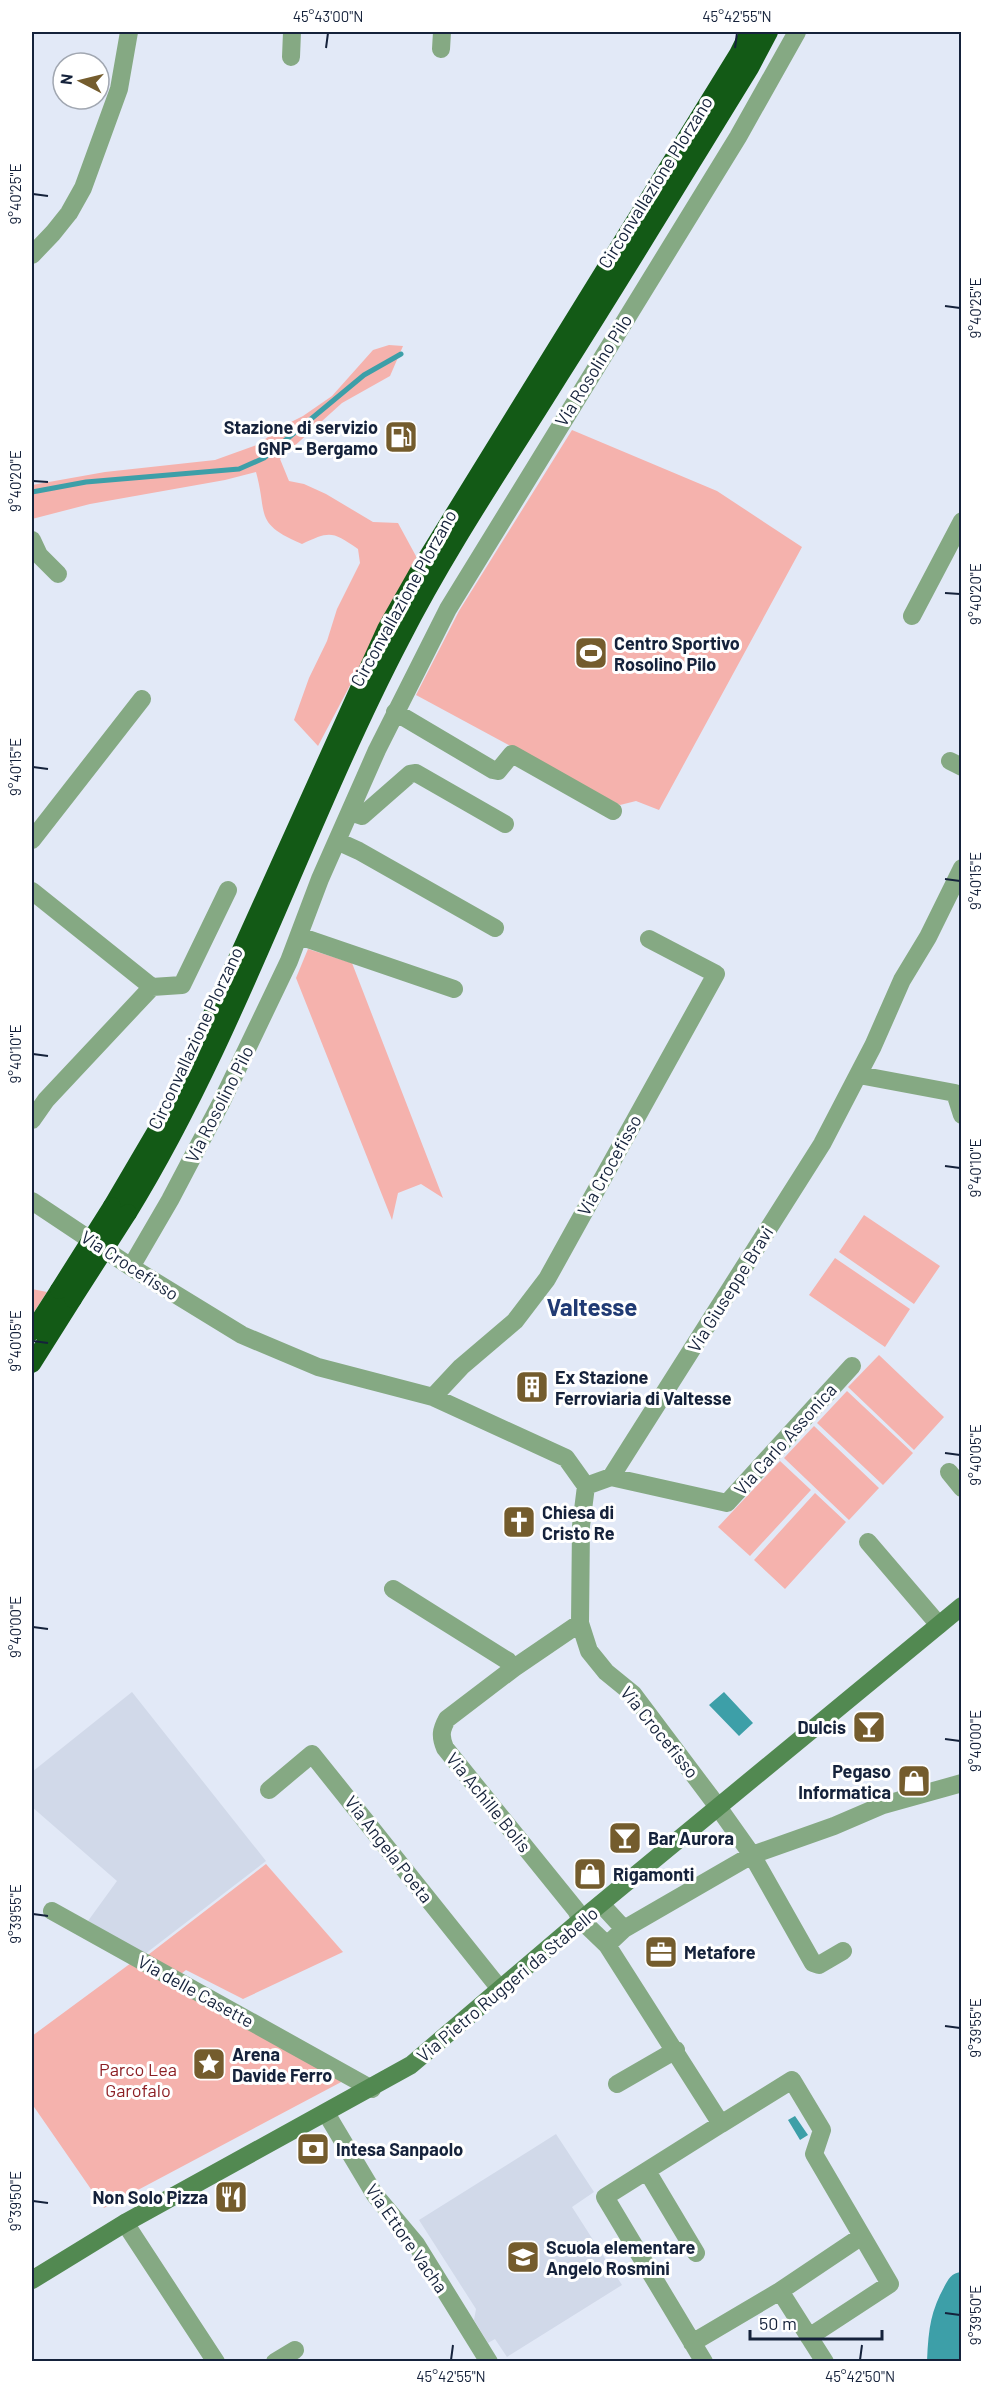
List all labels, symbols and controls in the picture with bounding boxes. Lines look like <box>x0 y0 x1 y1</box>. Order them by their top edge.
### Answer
text: 45°43'00"N <box>293 7 363 25</box>
text: 45°42'55"N <box>702 7 772 25</box>
north arrow <box>51 51 111 111</box>
text: N <box>56 73 76 86</box>
street label: Circonvallazione Plorzano <box>593 92 717 272</box>
text: 9°40'25"E <box>6 163 24 225</box>
text: 9°40'25"E <box>966 277 984 339</box>
street label: Via Rosolino Pilo <box>550 310 636 430</box>
place label: Stazione di servizio GNP - Bergamo <box>224 416 378 459</box>
fuel station icon: Stazione di servizio GNP - Bergamo <box>383 419 419 455</box>
text: 9°40'20"E <box>6 450 24 512</box>
street label: Circonvallazione Plorzano <box>345 506 461 690</box>
text: 9°40'20"E <box>966 563 984 625</box>
place label: Centro Sportivo Rosolino Pilo <box>614 632 740 675</box>
sports icon: Centro Sportivo Rosolino Pilo <box>573 635 609 671</box>
text: 9°40'15"E <box>6 738 24 796</box>
text: 9°40'15"E <box>966 852 984 910</box>
street label: Circonvallazione Plorzano <box>143 943 247 1133</box>
text: 9°40'10"E <box>6 1025 24 1084</box>
street label: Via Rosolino Pilo <box>180 1042 258 1166</box>
street label: Via Crocefisso <box>572 1111 646 1219</box>
text: 9°40'10"E <box>966 1139 984 1198</box>
street label: Via Giuseppe Bravi <box>682 1222 778 1356</box>
street label: Via Crocefisso <box>77 1225 183 1305</box>
district label: Valtesse <box>547 1292 637 1321</box>
text: 9°40'05"E <box>6 1310 24 1372</box>
place label: Ex Stazione Ferroviaria di Valtesse <box>555 1366 732 1409</box>
building icon: Ex Stazione Ferroviaria di Valtesse <box>514 1369 550 1405</box>
street label: Via Carlo Assonica <box>729 1379 841 1499</box>
text: 9°40'05"E <box>966 1424 984 1486</box>
place label: Chiesa di Cristo Re <box>542 1501 615 1544</box>
church icon: Chiesa di Cristo Re <box>501 1504 537 1540</box>
text: 9°40'00"E <box>6 1596 24 1658</box>
street label: Via Crocefisso <box>616 1682 704 1782</box>
bar icon: Dulcis <box>851 1709 887 1745</box>
text: 9°40'00"E <box>966 1710 984 1772</box>
place label: Dulcis <box>797 1716 846 1738</box>
street label: Via Achille Bolis <box>442 1748 536 1856</box>
place label: Pegaso Informatica <box>798 1760 891 1803</box>
shop icon: Pegaso Informatica <box>896 1763 932 1799</box>
street label: Via Angela Poeta <box>340 1791 438 1907</box>
bar icon: Bar Aurora <box>607 1820 643 1856</box>
place label: Bar Aurora <box>648 1827 734 1849</box>
shop icon: Rigamonti <box>572 1856 608 1892</box>
place label: Rigamonti <box>613 1863 694 1885</box>
text: 9°39'55"E <box>6 1884 24 1944</box>
street label: Via Pietro Ruggeri da Stabello <box>412 1902 602 2066</box>
office icon: Metafore <box>643 1934 679 1970</box>
place label: Metafore <box>684 1941 756 1963</box>
street label: Via delle Casette <box>134 1950 258 2032</box>
text: 9°39'55"E <box>966 1998 984 2058</box>
place label: Arena Davide Ferro <box>232 2043 332 2086</box>
place icon: Arena Davide Ferro <box>191 2046 227 2082</box>
park label: Parco Lea Garofalo <box>99 2058 177 2101</box>
bank icon: Intesa Sanpaolo <box>295 2131 331 2167</box>
place label: Intesa Sanpaolo <box>336 2138 463 2160</box>
text: 9°39'50"E <box>6 2171 24 2231</box>
restaurant icon: Non Solo Pizza <box>213 2179 249 2215</box>
street label: Via Ettore Vacha <box>361 2179 453 2297</box>
place label: Non Solo Pizza <box>92 2186 208 2208</box>
place label: Scuola elementare Angelo Rosmini <box>546 2236 695 2279</box>
school or university icon: Scuola elementare Angelo Rosmini <box>505 2239 541 2275</box>
text: 9°39'50"E <box>966 2285 984 2345</box>
scale bar <box>750 2303 882 2341</box>
text: 50 m <box>759 2312 797 2334</box>
text: 45°42'55"N <box>416 2367 486 2385</box>
text: 45°42'50"N <box>825 2367 895 2385</box>

